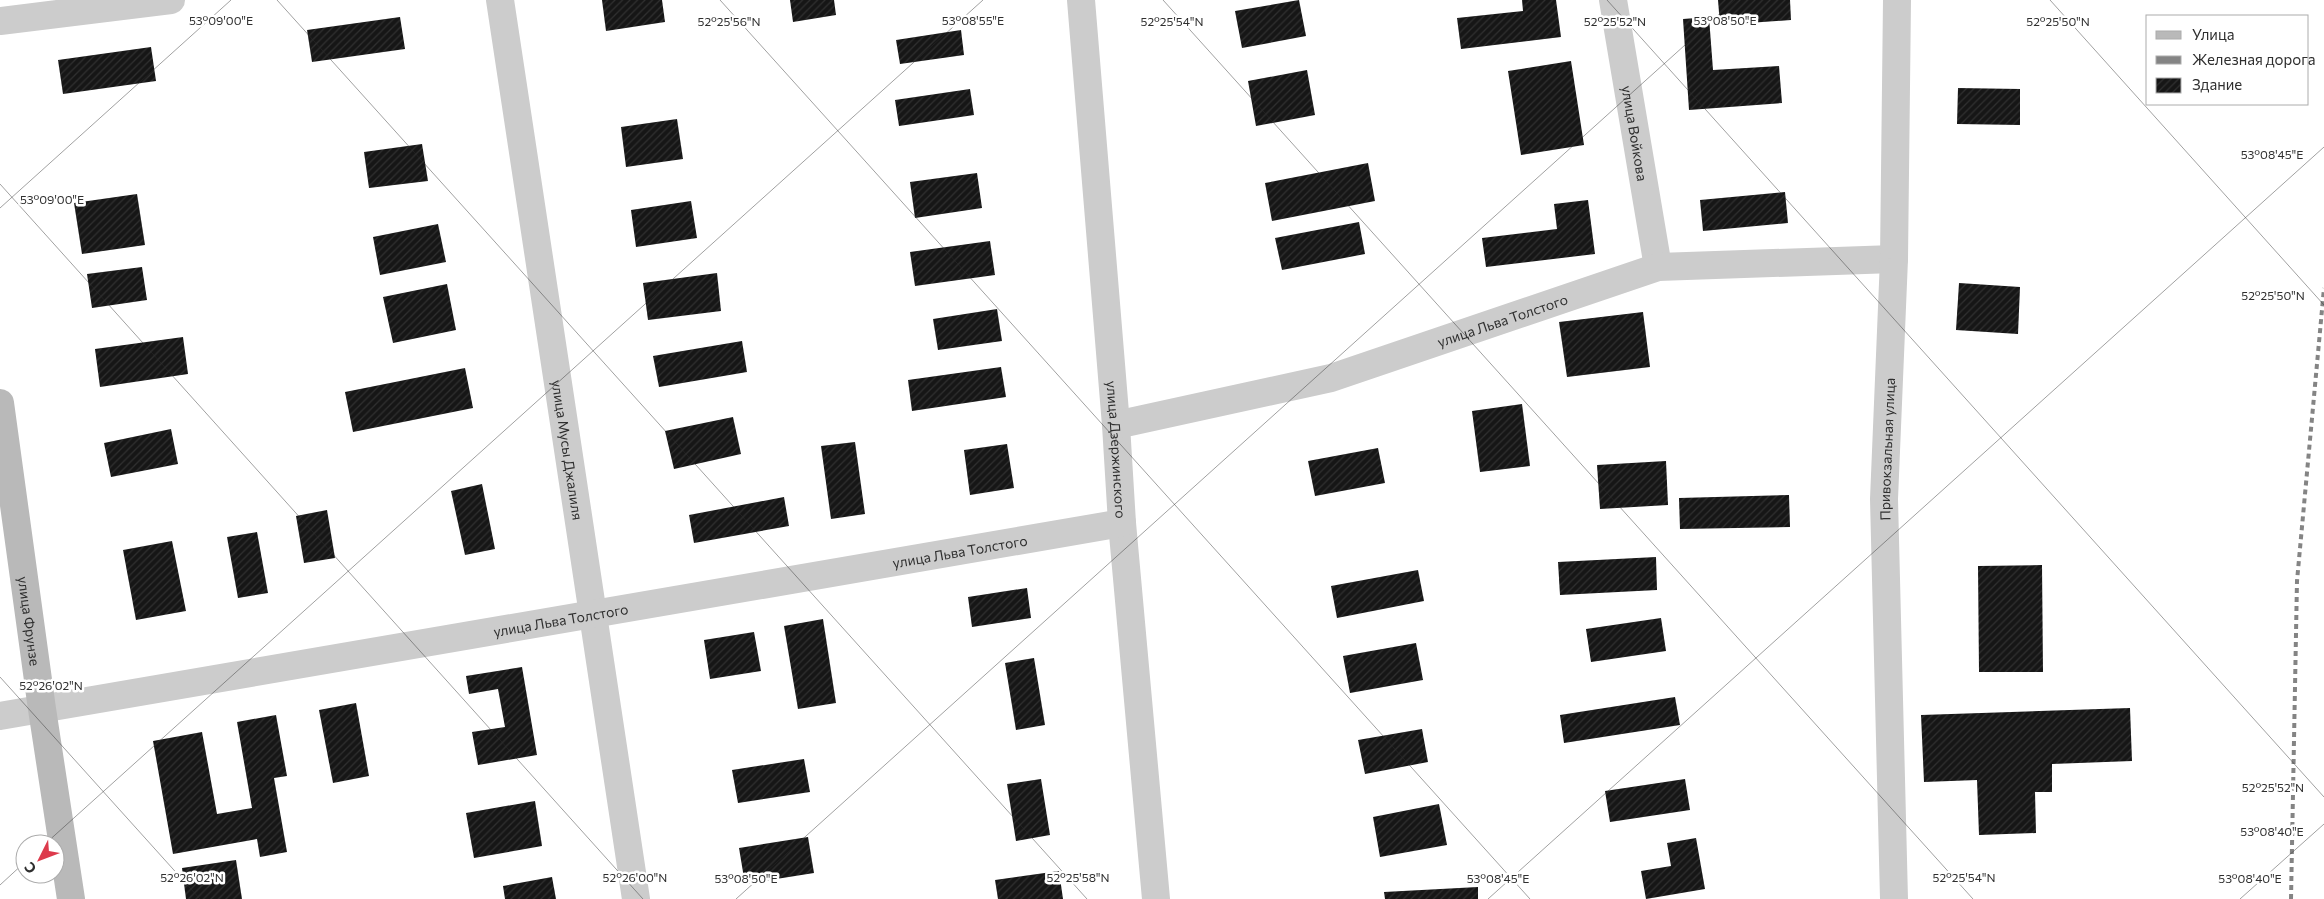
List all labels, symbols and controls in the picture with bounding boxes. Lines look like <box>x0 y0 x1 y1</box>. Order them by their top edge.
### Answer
text: 53°09'00"E <box>189 13 253 27</box>
text: 53°08'55"E <box>942 13 1004 27</box>
text: 53°08'50"E <box>1693 13 1757 27</box>
text: 52°25'56"N <box>698 14 760 28</box>
text: 52°25'54"N <box>1141 14 1203 28</box>
text: 52°25'52"N <box>1584 14 1646 28</box>
text: 52°25'50"N <box>2026 14 2090 28</box>
legend <box>2146 15 2309 105</box>
text: Улица <box>2192 25 2234 43</box>
text: Железная дорога <box>2192 50 2316 68</box>
text: Здание <box>2192 75 2242 93</box>
street label: улица Войкова <box>1619 84 1652 182</box>
text: 53°08'45"E <box>2241 147 2303 161</box>
text: 53°09'00"E <box>20 192 84 206</box>
text: 52°25'50"N <box>2241 288 2305 302</box>
street label: улица Льва Толстого <box>1435 290 1570 350</box>
street label: Привокзальная улица <box>1875 377 1898 521</box>
street label: улица Мусы Джалиля <box>549 379 587 521</box>
street label: улица Дзержинского <box>1104 380 1130 519</box>
street label: улица Льва Толстого <box>891 531 1029 571</box>
street label: улица Фрунзе <box>15 575 44 667</box>
street label: улица Льва Толстого <box>492 600 630 639</box>
text: 52°26'02"N <box>19 678 83 692</box>
text: 52°25'52"N <box>2242 780 2304 794</box>
text: 53°08'40"E <box>2240 824 2304 838</box>
north arrow <box>15 834 65 884</box>
text: С <box>20 859 39 877</box>
text: 52°26'02"N <box>160 870 224 884</box>
text: 52°26'00"N <box>603 870 667 884</box>
text: 52°25'58"N <box>1047 870 1109 884</box>
text: 52°25'54"N <box>1933 870 1995 884</box>
text: 53°08'50"E <box>714 871 778 885</box>
text: 53°08'45"E <box>1467 871 1529 885</box>
text: 53°08'40"E <box>2218 871 2282 885</box>

